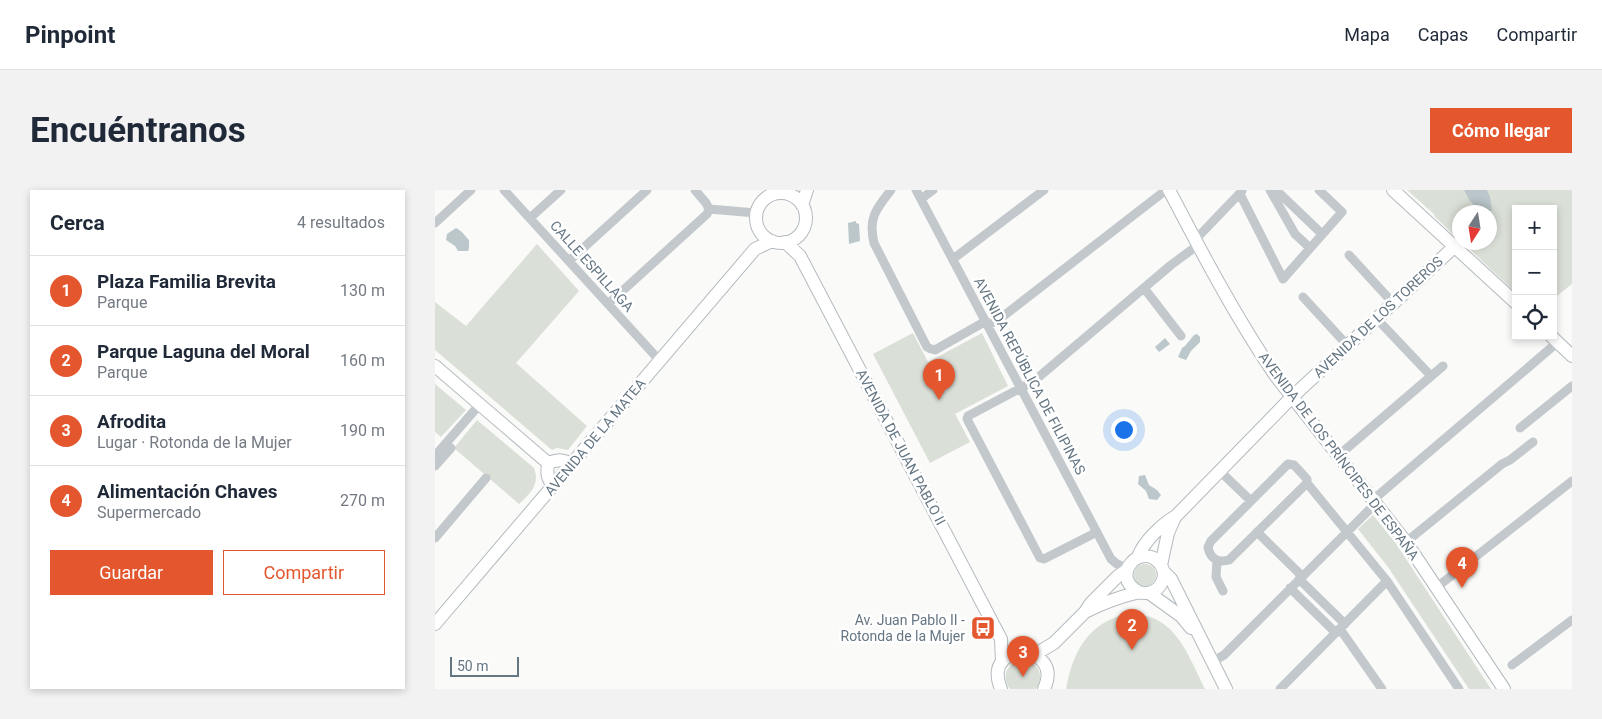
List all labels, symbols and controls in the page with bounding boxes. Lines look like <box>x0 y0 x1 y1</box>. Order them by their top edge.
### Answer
text: Pinpoint <box>25 21 115 49</box>
text: Mapa <box>1344 24 1390 45</box>
text: Capas <box>1418 24 1468 45</box>
text: Compartir <box>1496 24 1577 45</box>
button: Cómo llegar <box>1430 108 1572 153</box>
text: Encuéntranos <box>30 110 246 151</box>
north arrow <box>1452 205 1497 250</box>
map controls <box>1512 205 1557 340</box>
button: + <box>1512 205 1557 250</box>
text: Cerca <box>50 211 105 235</box>
text: 4 resultados <box>297 213 385 232</box>
street label: CALLE ESPILLAGA <box>547 217 637 315</box>
button: − <box>1512 250 1557 295</box>
street label: AVENIDA DE LOS TOREROS <box>1310 253 1446 381</box>
text: Plaza Familia Brevita <box>97 270 276 293</box>
street label: AVENIDA REPÚBLICA DE FILIPINAS <box>971 274 1090 477</box>
text: 1 <box>61 281 71 300</box>
text: 130 m <box>340 281 385 300</box>
text: Parque <box>97 293 147 312</box>
button: locate <box>1512 295 1557 340</box>
text: Parque Laguna del Moral <box>97 340 310 363</box>
street label: AVENIDA DE LOS PRÍNCIPES DE ESPAÑA <box>1256 348 1423 563</box>
text: 2 <box>61 351 71 370</box>
text: 160 m <box>340 351 385 370</box>
pin: 1 <box>923 359 955 400</box>
text: Parque <box>97 363 147 382</box>
street label: AVENIDA DE JUAN PABLO II <box>853 366 949 528</box>
street label: AVENIDA DE LA MATEA <box>541 375 649 499</box>
text: Afrodita <box>97 410 166 433</box>
your location <box>1111 417 1137 443</box>
text: 3 <box>61 421 71 440</box>
text: 190 m <box>340 421 385 440</box>
text: Lugar · Rotonda de la Mujer <box>97 433 292 452</box>
text: Alimentación Chaves <box>97 480 277 503</box>
text: 4 <box>61 491 71 510</box>
text: 270 m <box>340 491 385 510</box>
text: Supermercado <box>97 503 201 522</box>
pin: 4 <box>1446 547 1478 588</box>
button: Guardar <box>50 550 213 595</box>
button: Compartir <box>223 550 385 595</box>
pin: 2 <box>1116 609 1148 650</box>
place label: Av. Juan Pablo II - Rotonda de la Mujer <box>841 612 965 644</box>
bus stop icon: Av. Juan Pablo II - Rotonda de la Mujer <box>970 615 996 641</box>
pin: 3 <box>1007 636 1039 677</box>
scale bar <box>450 654 519 677</box>
text: 50 m <box>457 658 489 674</box>

